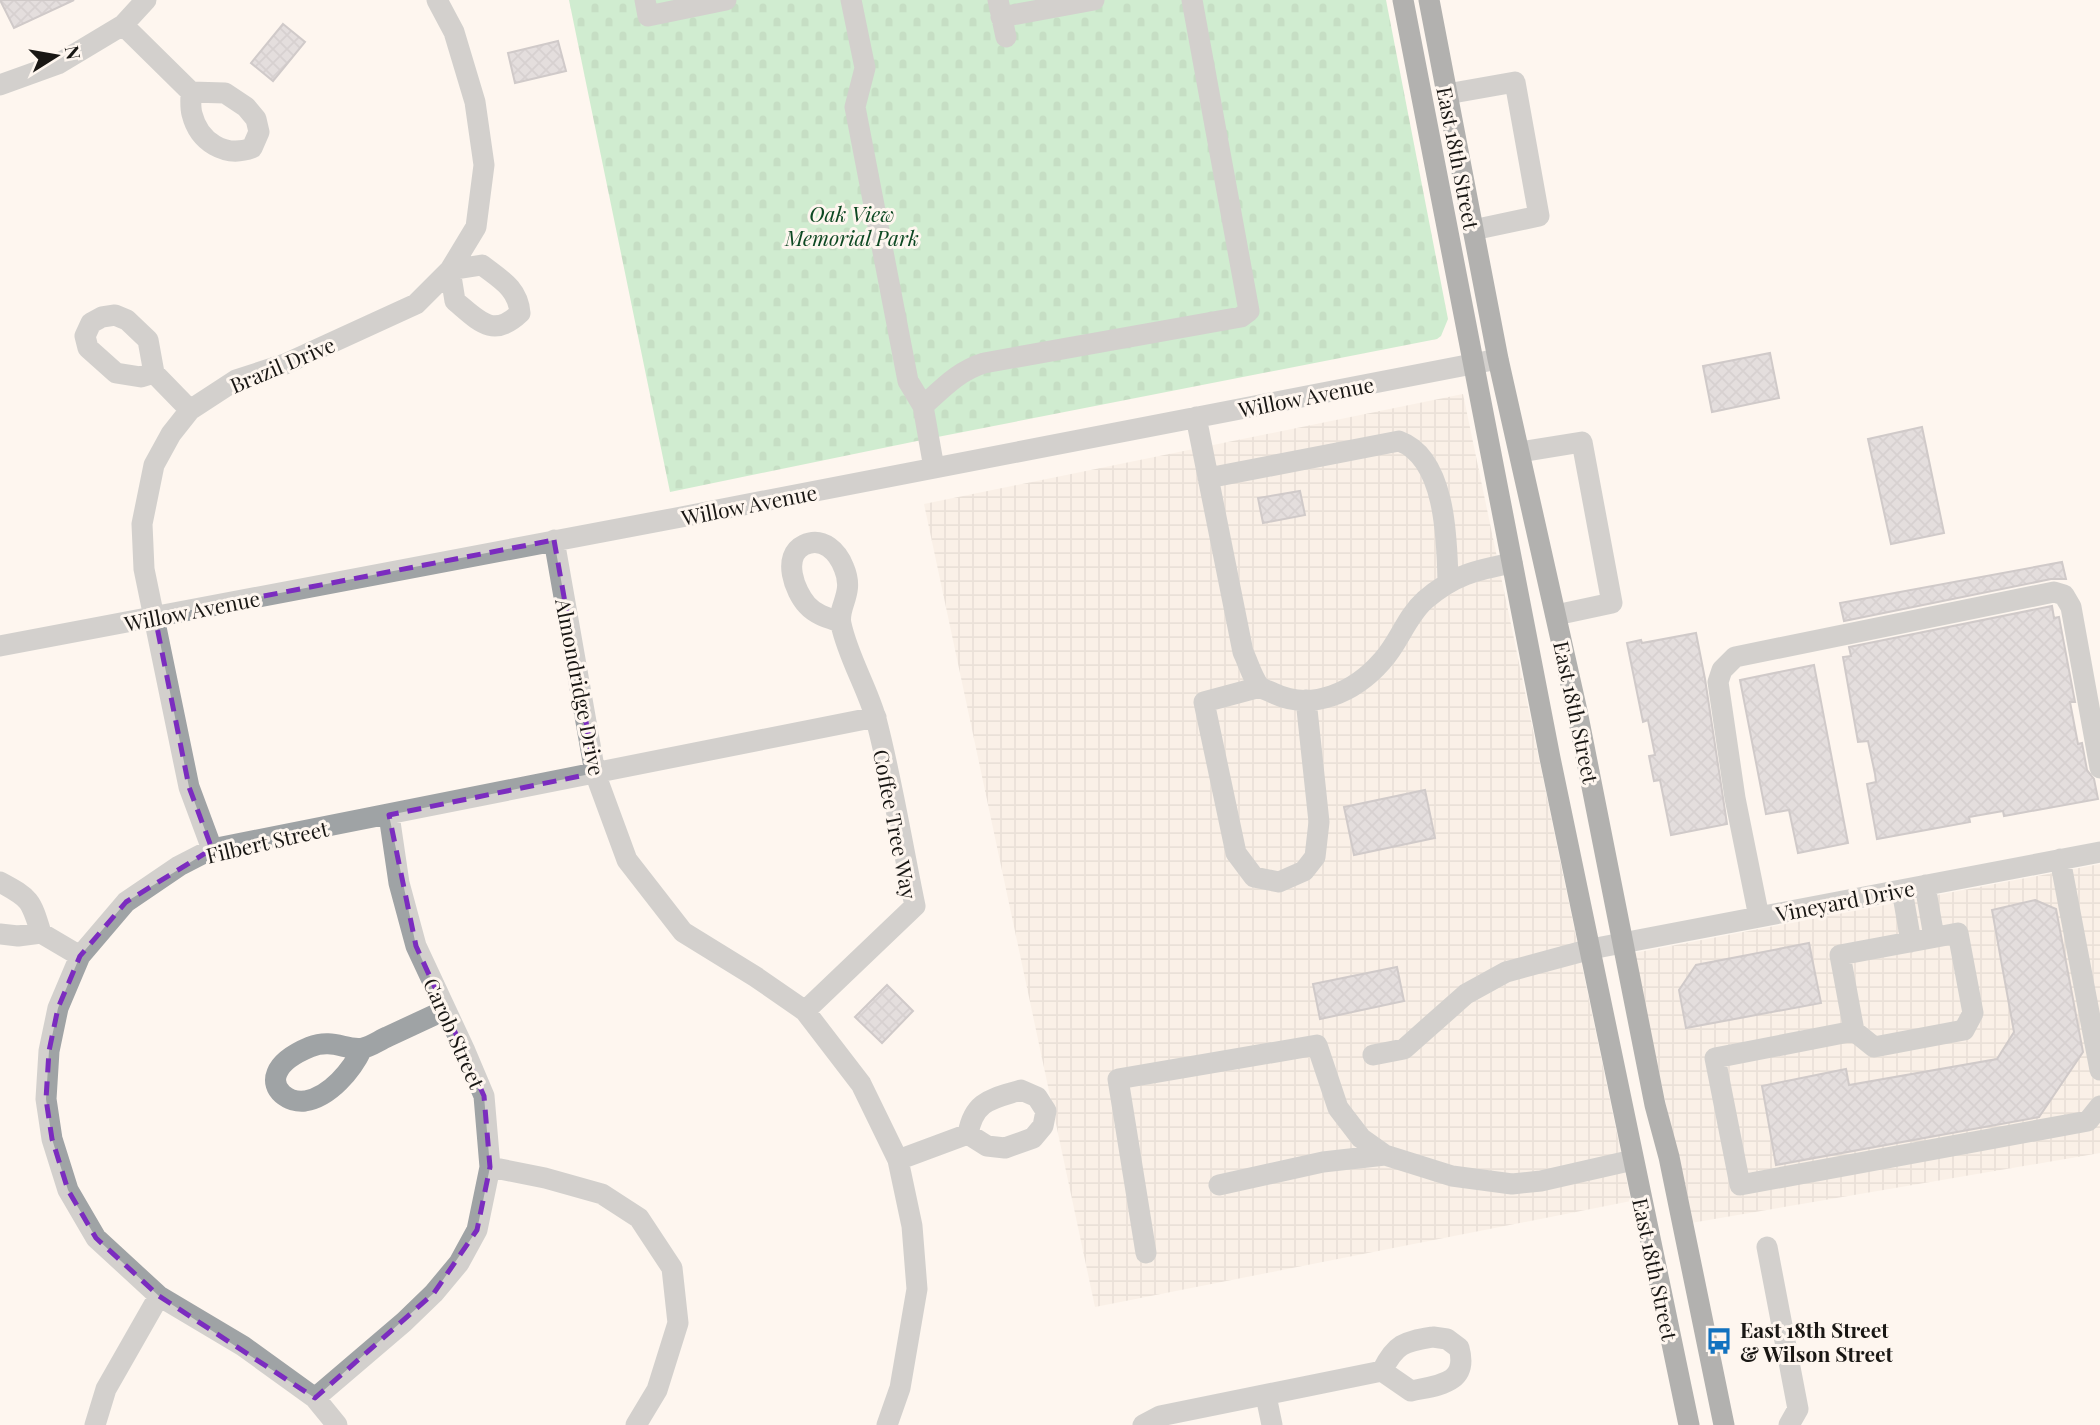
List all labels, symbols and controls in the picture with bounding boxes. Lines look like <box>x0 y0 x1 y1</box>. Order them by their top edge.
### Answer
north arrow <box>21 21 91 91</box>
text: N <box>60 43 88 62</box>
street label: East 18th Street <box>1431 84 1487 232</box>
park label: Oak View Memorial Park <box>784 199 919 251</box>
street label: Brazil Drive <box>225 329 339 399</box>
street label: Willow Avenue <box>1235 369 1376 423</box>
street label: Willow Avenue <box>678 477 819 531</box>
street label: Willow Avenue <box>121 583 262 637</box>
street label: Almondridge Drive <box>550 595 612 778</box>
street label: East 18th Street <box>1548 638 1606 786</box>
street label: Coffee Tree Way <box>868 747 924 902</box>
street label: Filbert Street <box>203 813 331 869</box>
street label: Vineyard Drive <box>1772 873 1917 927</box>
street label: Carob Street <box>418 973 492 1093</box>
street label: East 18th Street <box>1627 1195 1685 1343</box>
place label: East 18th Street & Wilson Street <box>1740 1315 1894 1367</box>
bus stop icon: East 18th Street & Wilson Street <box>1704 1326 1734 1356</box>

